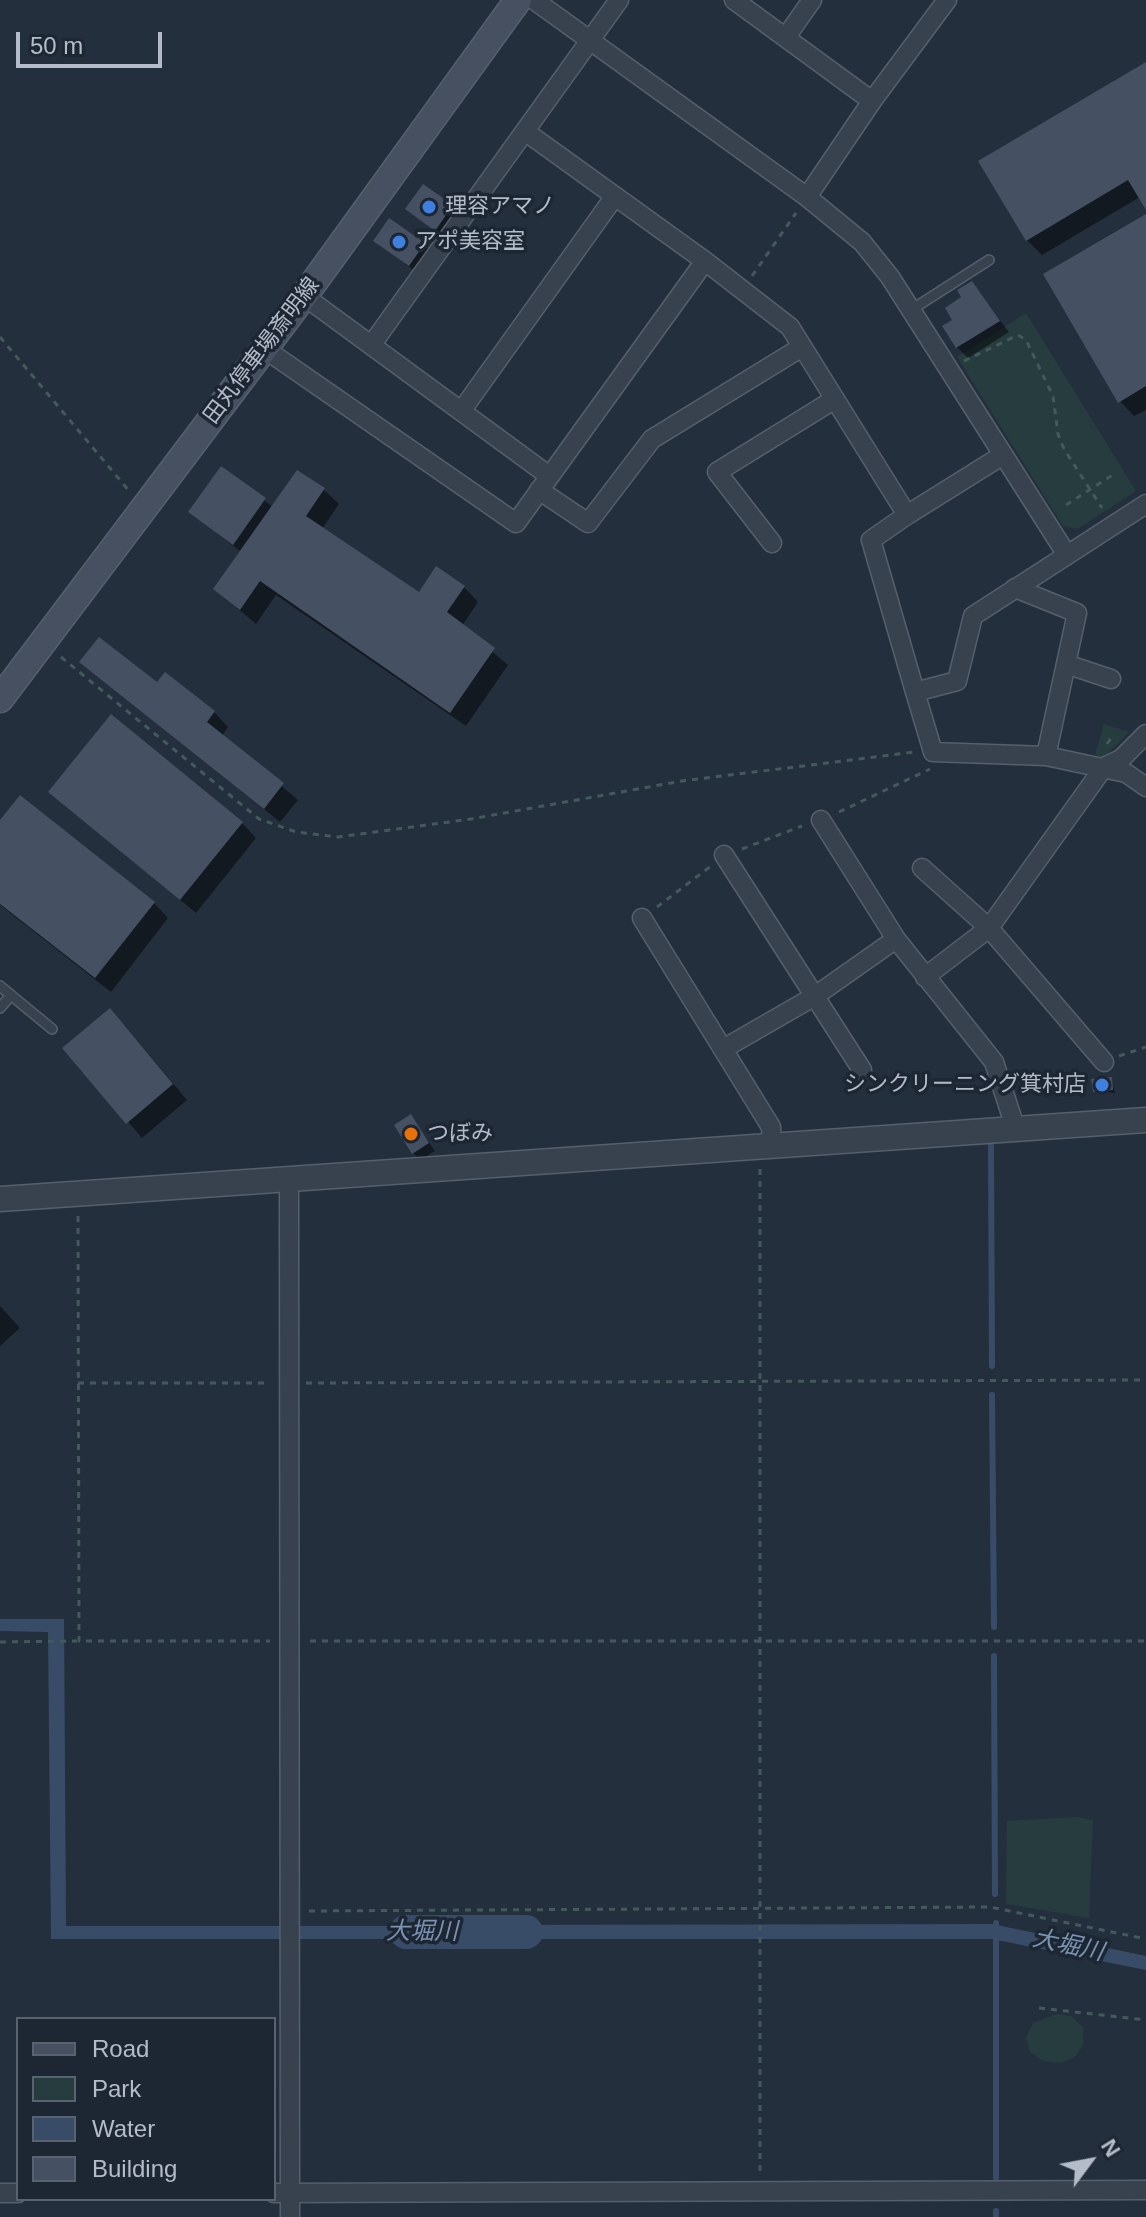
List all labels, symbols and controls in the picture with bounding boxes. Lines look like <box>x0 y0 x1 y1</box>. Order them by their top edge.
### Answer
scale bar <box>20 16 166 66</box>
text: 50 m <box>30 32 83 59</box>
place label: 理容アマノ <box>445 194 555 220</box>
marker: 理容アマノ <box>420 198 438 216</box>
place label: アポ美容室 <box>415 229 525 255</box>
marker: アポ美容室 <box>390 233 408 251</box>
street label: 田丸停車場斎明線 <box>198 273 326 429</box>
place label: シンクリーニング箕村店 <box>844 1072 1086 1098</box>
marker: シンクリーニング箕村店 <box>1093 1076 1111 1094</box>
place label: つぼみ <box>427 1121 493 1147</box>
marker: つぼみ <box>402 1125 420 1143</box>
water label: 大堀川 <box>386 1918 458 1946</box>
water label: 大堀川 <box>1030 1924 1106 1968</box>
legend <box>16 2017 276 2201</box>
text: Road <box>92 2035 149 2062</box>
text: Park <box>92 2075 141 2102</box>
text: Water <box>92 2115 155 2142</box>
north arrow <box>1050 2121 1130 2201</box>
text: N <box>1096 2135 1126 2161</box>
text: Building <box>92 2155 177 2182</box>

